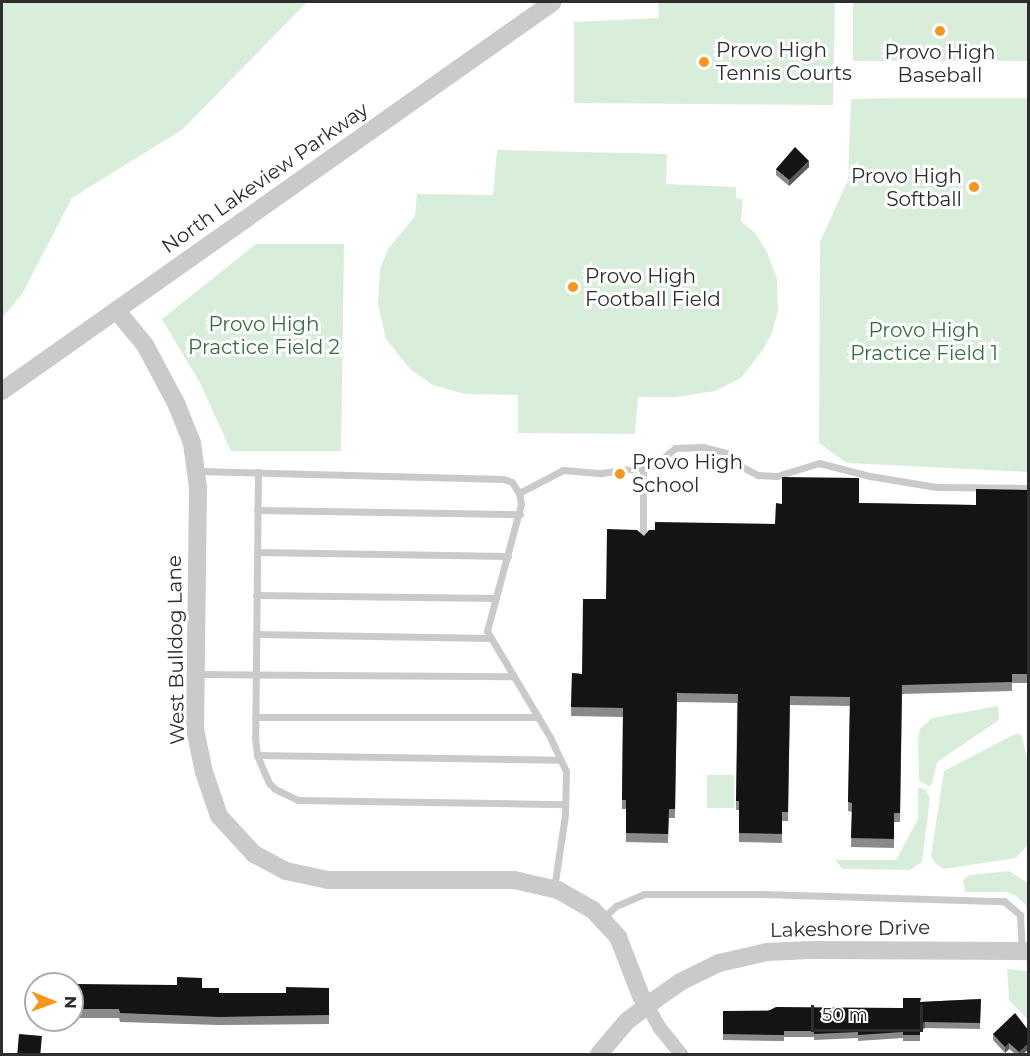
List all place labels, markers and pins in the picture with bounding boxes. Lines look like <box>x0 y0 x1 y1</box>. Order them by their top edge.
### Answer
marker: Provo High Baseball <box>933 24 947 38</box>
place label: Provo High Tennis Courts <box>716 39 852 86</box>
place label: Provo High Baseball <box>884 41 996 88</box>
marker: Provo High Tennis Courts <box>697 55 711 69</box>
place label: Provo High Softball <box>851 164 962 211</box>
marker: Provo High Softball <box>967 180 981 194</box>
place label: Provo High Football Field <box>585 264 721 311</box>
marker: Provo High Football Field <box>566 280 580 294</box>
place label: Provo High School <box>632 450 743 497</box>
marker: Provo High School <box>613 467 627 481</box>

